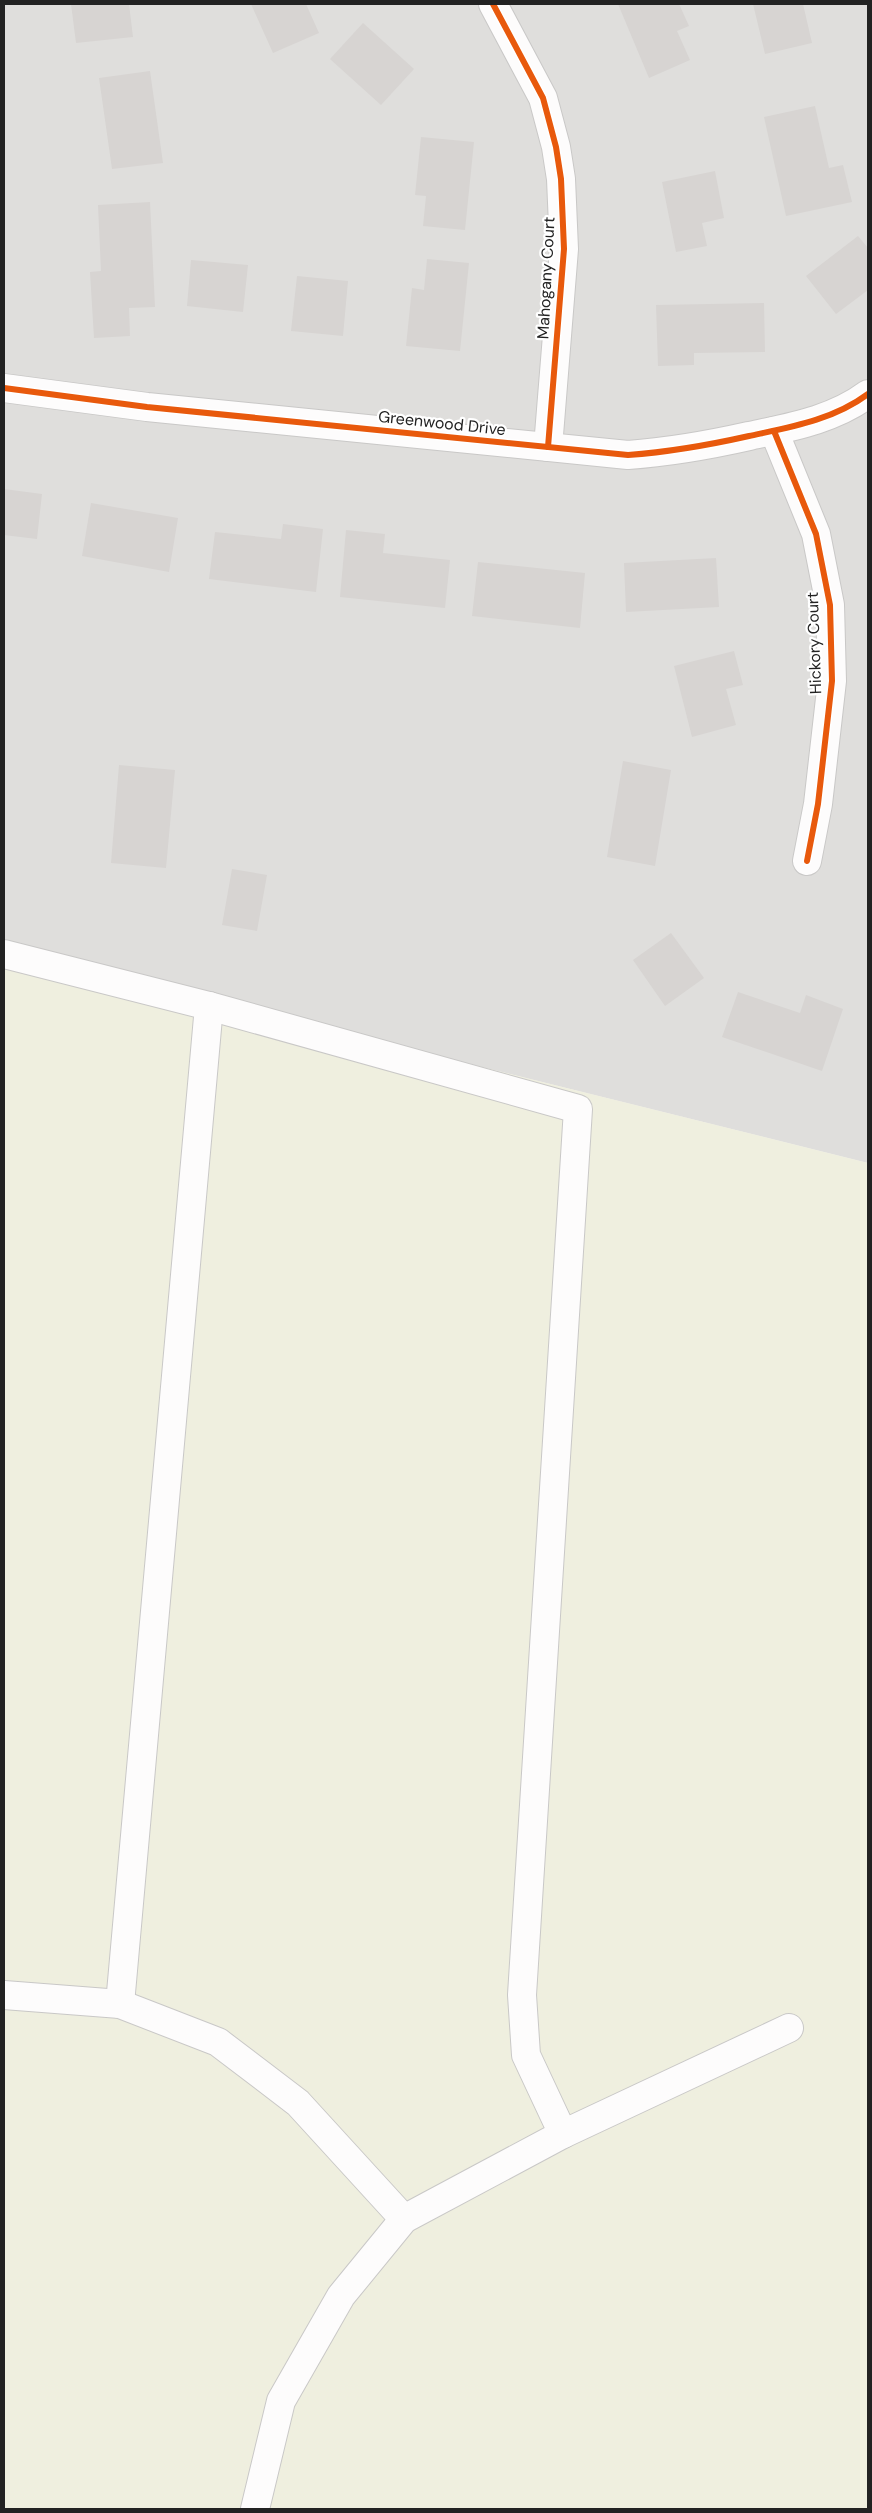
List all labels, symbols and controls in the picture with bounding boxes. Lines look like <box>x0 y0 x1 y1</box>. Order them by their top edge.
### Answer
street label: Mahogany Court <box>532 216 560 340</box>
street label: Greenwood Drive <box>377 406 507 440</box>
street label: Hickory Court <box>802 592 826 694</box>

